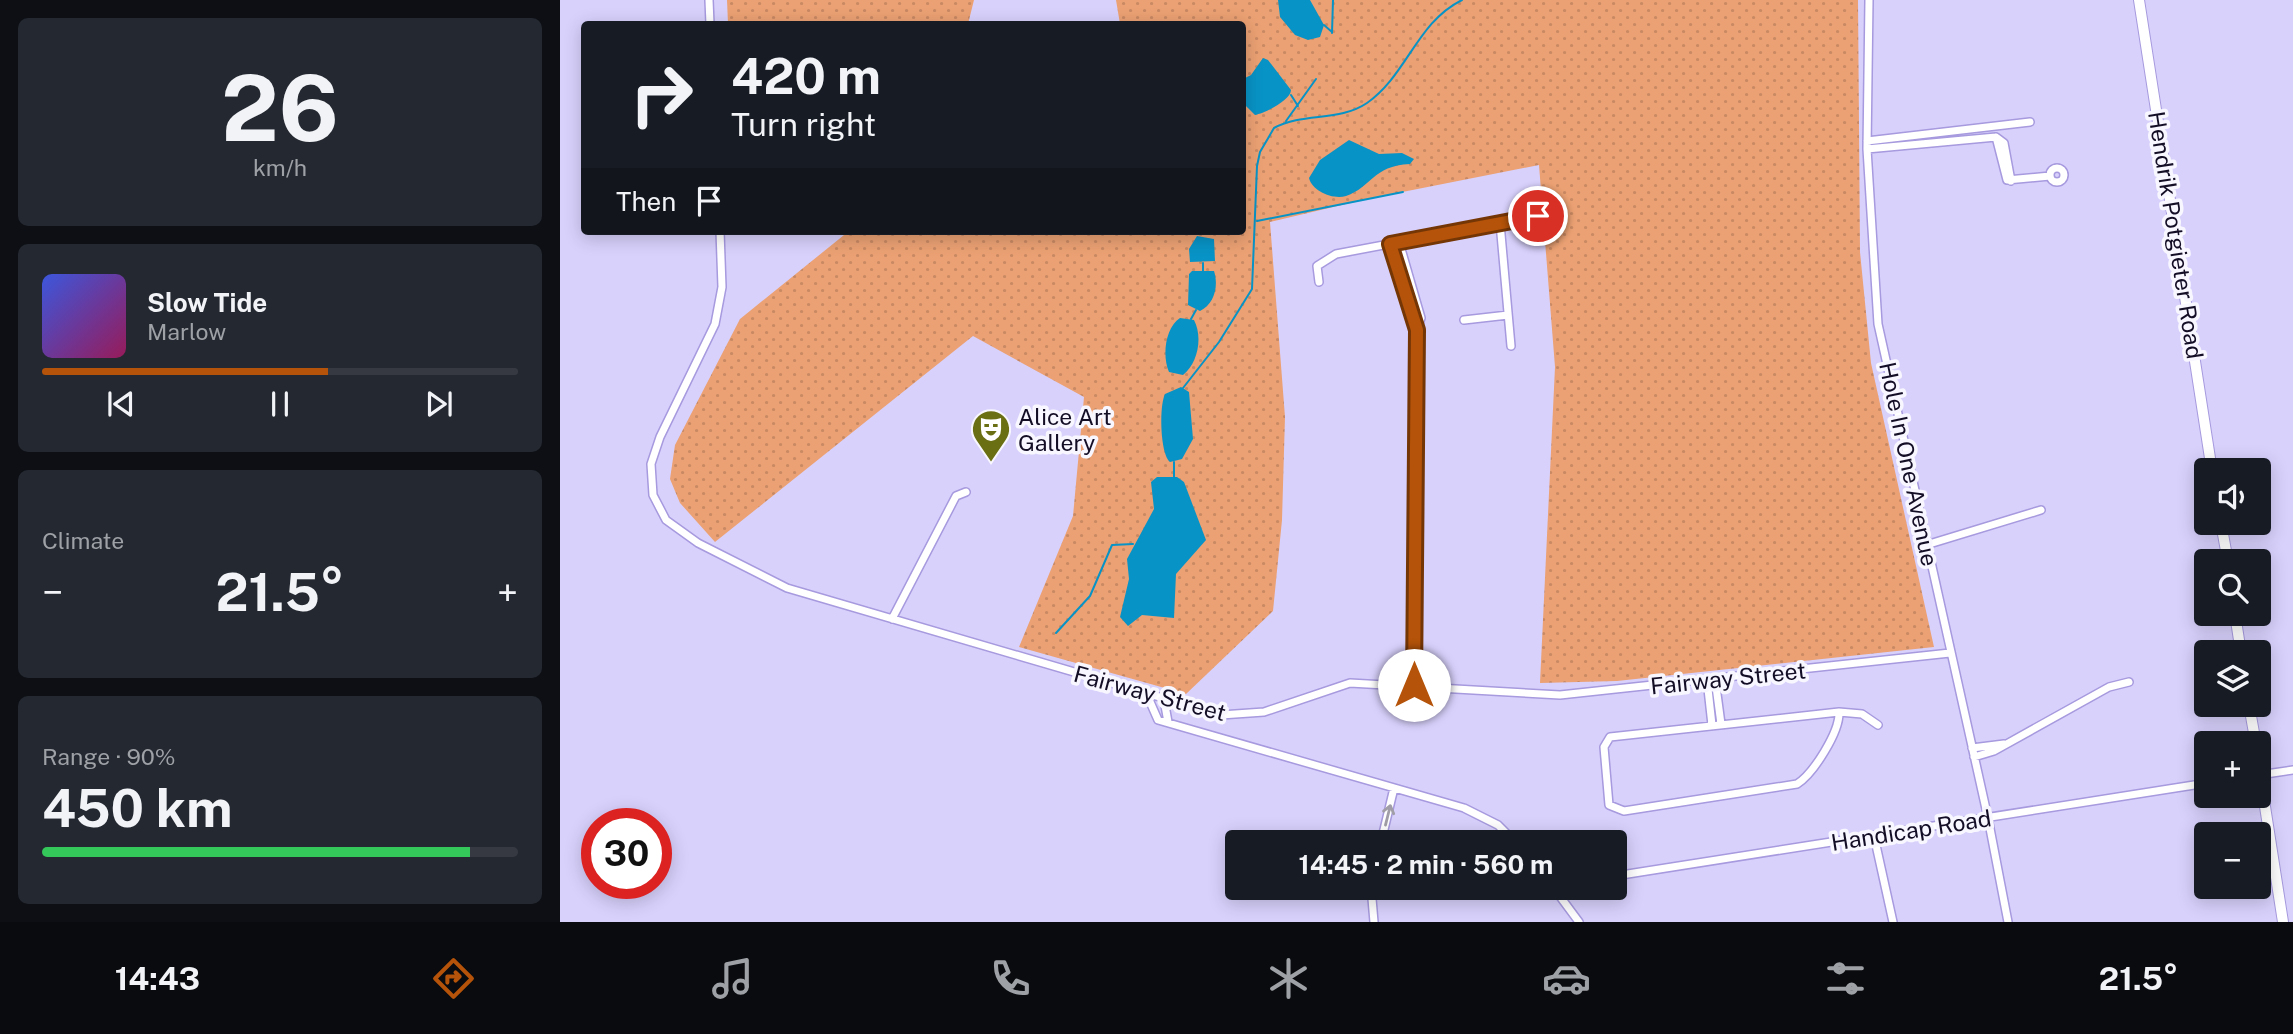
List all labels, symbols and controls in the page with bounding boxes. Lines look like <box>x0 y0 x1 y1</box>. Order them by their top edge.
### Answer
text: 420 m <box>731 47 881 105</box>
icon: right <box>616 49 707 140</box>
text: 26 <box>221 55 339 161</box>
text: Turn right <box>731 106 876 143</box>
street label: Hendrik Potgieter Road <box>2143 109 2209 361</box>
text: km/h <box>253 154 307 181</box>
icon: arrive <box>690 182 728 220</box>
text: Then <box>616 186 676 217</box>
pin <box>1508 186 1568 246</box>
icon: arrive <box>1519 197 1557 235</box>
text: Slow Tide <box>147 287 267 318</box>
text: Marlow <box>147 318 226 345</box>
street label: Hole In One Avenue <box>1874 359 1944 569</box>
icon: previous <box>102 385 140 423</box>
icon: pause <box>261 385 299 423</box>
icon: next <box>420 385 458 423</box>
place label: Alice Art Gallery <box>1018 403 1112 456</box>
theatre icon: Alice Art Gallery <box>970 408 1012 463</box>
map controls <box>2194 458 2271 899</box>
button: sound <box>2194 458 2271 535</box>
text: Climate <box>42 527 124 554</box>
button: search <box>2194 549 2271 626</box>
text: 21.5° <box>215 562 345 623</box>
text: − <box>42 570 63 615</box>
text: + <box>497 570 518 615</box>
button: layers <box>2194 640 2271 717</box>
position arrow <box>1377 648 1451 722</box>
street label: Fairway Street <box>1649 656 1807 700</box>
street label: Fairway Street <box>1071 660 1229 726</box>
button: + <box>2194 731 2271 808</box>
text: Range · 90% <box>42 743 176 770</box>
text: 450 km <box>42 778 233 839</box>
one-way arrow <box>1382 804 1395 827</box>
street label: Handicap Road <box>1829 804 1993 856</box>
speed limit sign: 30 <box>581 808 672 899</box>
button: − <box>2194 822 2271 899</box>
text: 14:45 · 2 min · 560 m <box>1299 849 1553 880</box>
icon: directions <box>429 954 478 1003</box>
icon: music <box>708 954 757 1003</box>
icon: phone <box>986 954 1035 1003</box>
icon: climate <box>1264 954 1313 1003</box>
icon: car <box>1542 954 1591 1003</box>
icon: filters <box>1821 954 1870 1003</box>
text: 14:43 <box>115 960 200 997</box>
text: 21.5° <box>2099 960 2178 997</box>

